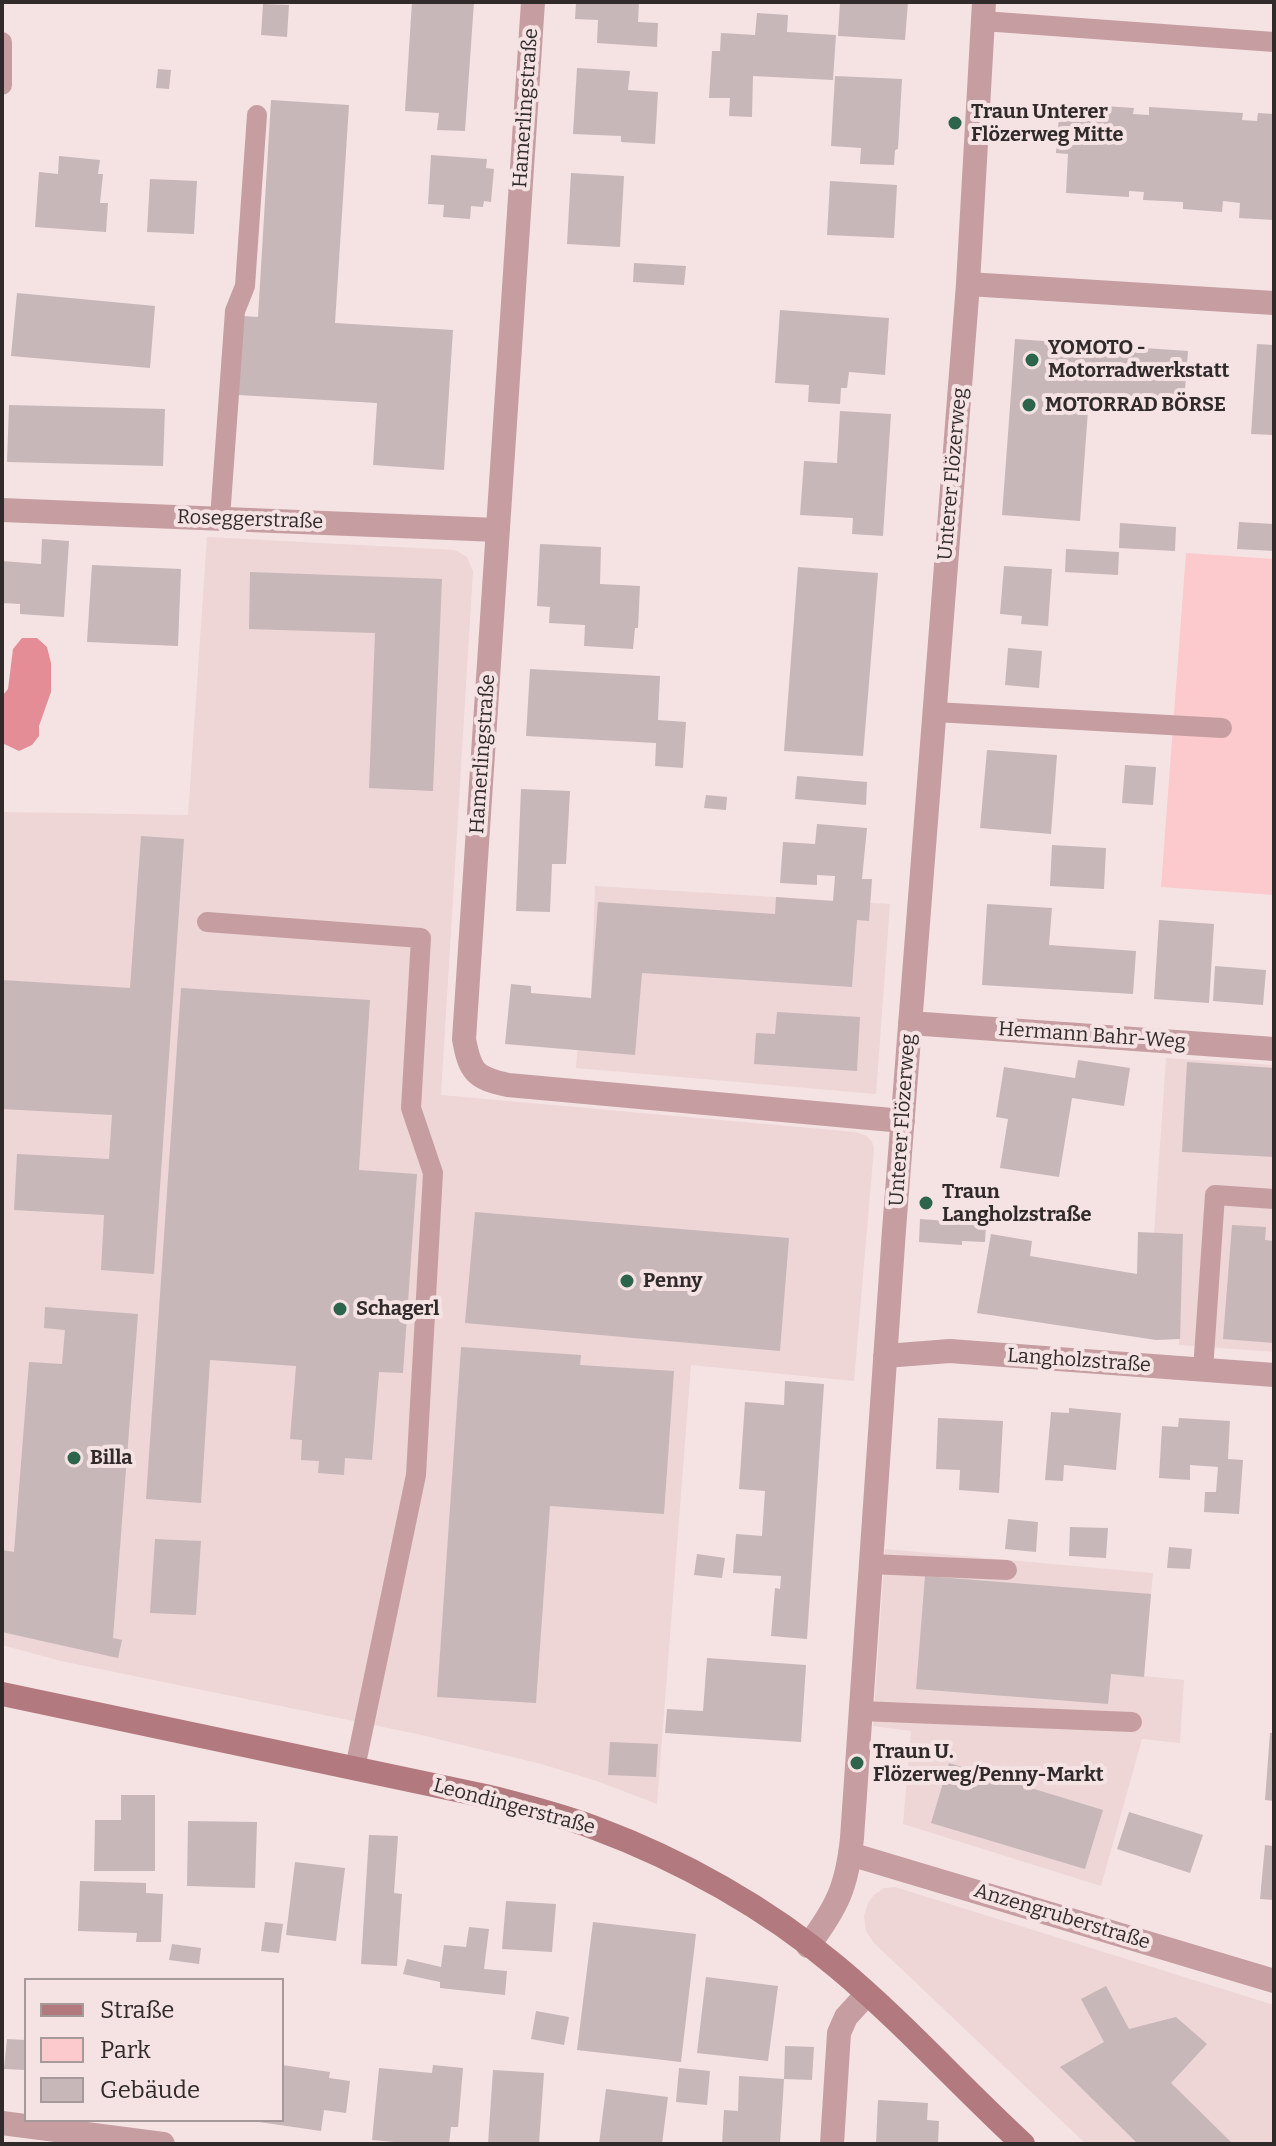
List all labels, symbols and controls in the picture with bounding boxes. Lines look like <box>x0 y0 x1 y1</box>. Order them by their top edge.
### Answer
street label: Hamerlingstraße <box>508 27 544 189</box>
place label: Traun Unterer Flözerweg Mitte <box>971 100 1123 147</box>
marker: Traun Unterer Flözerweg Mitte <box>946 114 964 132</box>
place label: YOMOTO - Motorradwerkstatt <box>1048 336 1230 383</box>
marker: YOMOTO - Motorradwerkstatt <box>1023 351 1041 369</box>
street label: Unterer Flözerweg <box>933 387 973 561</box>
place label: MOTORRAD BÖRSE <box>1045 393 1226 417</box>
marker: MOTORRAD BÖRSE <box>1020 396 1038 414</box>
street label: Roseggerstraße <box>177 505 323 535</box>
street label: Hamerlingstraße <box>465 673 501 835</box>
street label: Hermann Bahr-Weg <box>997 1017 1187 1055</box>
street label: Unterer Flözerweg <box>885 1033 921 1207</box>
place label: Traun Langholzstraße <box>942 1180 1091 1227</box>
marker: Traun Langholzstraße <box>917 1194 935 1212</box>
place label: Penny <box>643 1269 702 1293</box>
marker: Penny <box>618 1272 636 1290</box>
place label: Schagerl <box>356 1297 439 1321</box>
marker: Schagerl <box>331 1300 349 1318</box>
street label: Langholzstraße <box>1006 1344 1152 1378</box>
place label: Billa <box>90 1446 132 1470</box>
marker: Billa <box>65 1449 83 1467</box>
place label: Traun U. Flözerweg/Penny-Markt <box>873 1740 1104 1787</box>
marker: Traun U. Flözerweg/Penny-Markt <box>848 1754 866 1772</box>
street label: Leondingerstraße <box>430 1774 598 1840</box>
street label: Anzengruberstraße <box>971 1879 1153 1955</box>
legend <box>24 1978 284 2122</box>
text: Straße <box>100 1996 174 2024</box>
text: Park <box>100 2036 151 2064</box>
text: Gebäude <box>100 2076 200 2104</box>

